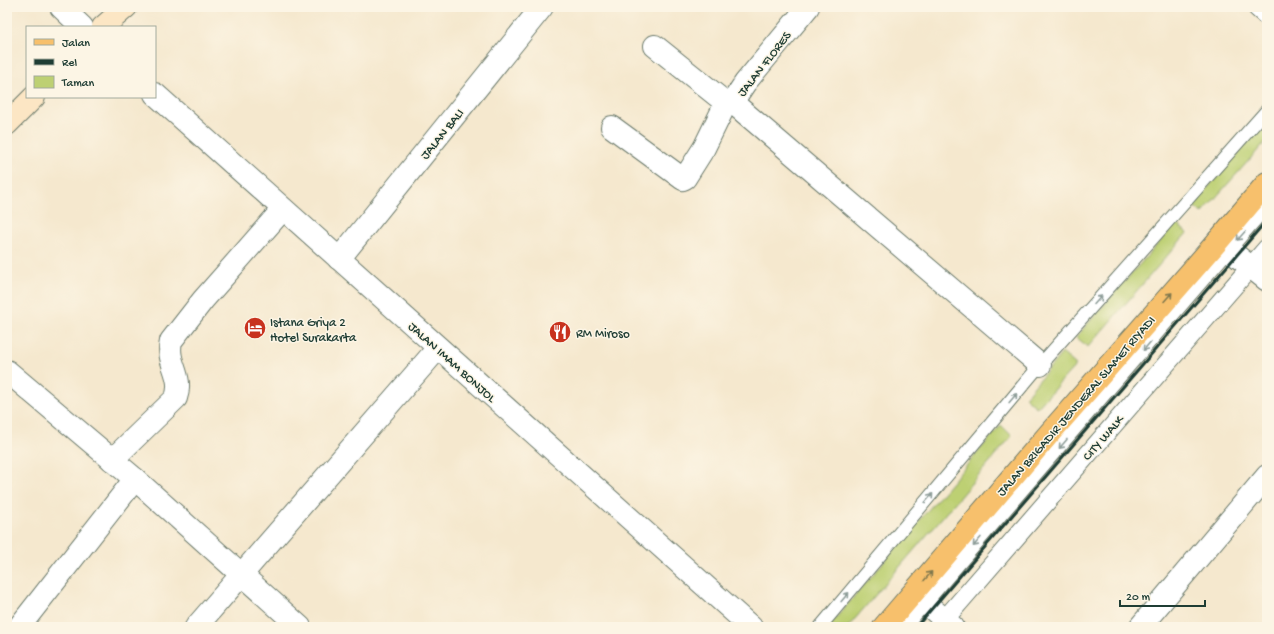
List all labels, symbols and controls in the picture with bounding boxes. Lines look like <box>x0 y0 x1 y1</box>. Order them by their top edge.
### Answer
legend <box>26 26 156 98</box>
street label: JALAN FLORES <box>735 28 796 100</box>
text: Jalan <box>62 37 90 51</box>
text: Rel <box>62 57 77 71</box>
text: Taman <box>61 77 94 91</box>
street label: JALAN BALI <box>418 106 468 163</box>
one-way arrow <box>1236 231 1246 241</box>
one-way arrow <box>1164 292 1173 303</box>
one-way arrow <box>1093 295 1103 305</box>
street label: JALAN BRIGADIR JENDERAL SLAMET RIYADI <box>995 314 1159 500</box>
hotel icon: Istana Griya 2 Hotel Surakarta <box>242 315 268 341</box>
place label: Istana Griya 2 Hotel Surakarta <box>270 316 357 346</box>
restaurant icon: RM Miroso <box>547 319 573 345</box>
street label: JALAN IMAM BONJOL <box>404 320 499 407</box>
place label: RM Miroso <box>576 327 630 342</box>
one-way arrow <box>1143 340 1152 351</box>
one-way arrow <box>1008 393 1017 404</box>
street label: CITY WALK <box>1080 412 1129 464</box>
one-way arrow <box>1058 439 1067 449</box>
one-way arrow <box>925 492 934 503</box>
one-way arrow <box>973 537 982 548</box>
one-way arrow <box>924 571 933 582</box>
scale bar <box>1120 582 1205 608</box>
text: 20 m <box>1126 591 1151 605</box>
one-way arrow <box>841 592 850 603</box>

